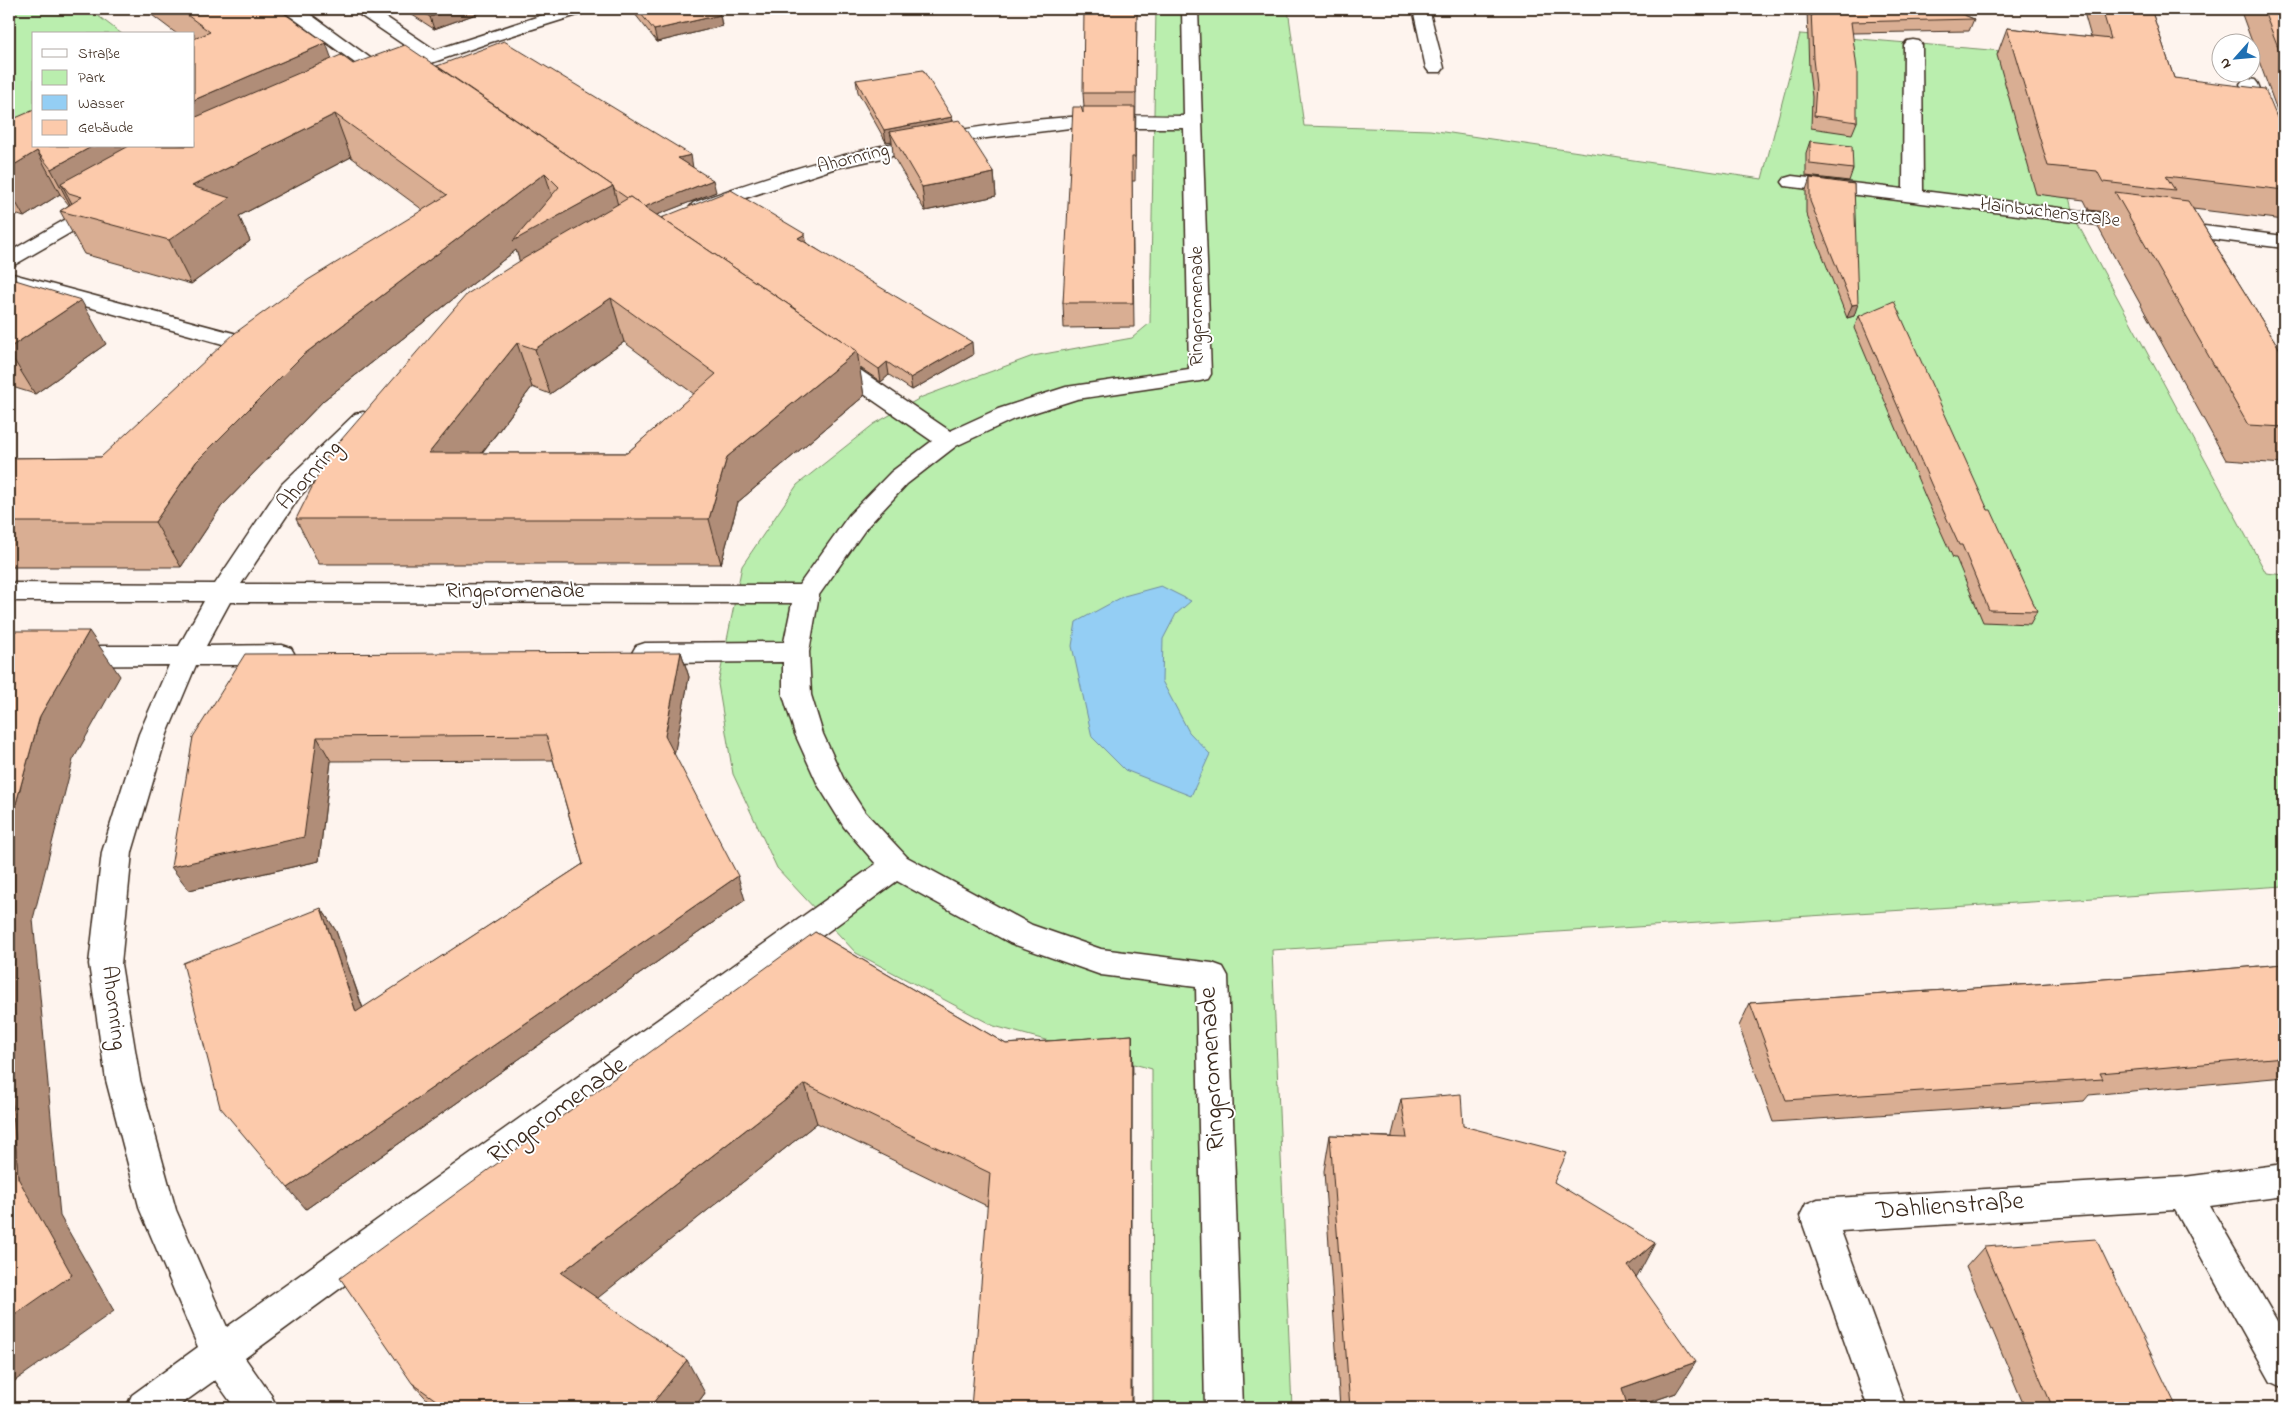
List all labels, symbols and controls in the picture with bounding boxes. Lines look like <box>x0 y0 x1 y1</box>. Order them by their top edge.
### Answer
legend <box>32 32 195 148</box>
north arrow <box>2210 32 2260 82</box>
text: Straße <box>78 43 120 65</box>
text: N <box>2214 54 2237 72</box>
text: Park <box>78 67 106 89</box>
text: Wasser <box>78 93 125 115</box>
text: Gebäude <box>78 117 134 139</box>
street label: Ahornring <box>814 137 892 183</box>
street label: Hainbuchenstraße <box>1978 191 2122 235</box>
street label: Ringpromenade <box>1184 246 1213 366</box>
street label: Ahornring <box>270 434 351 519</box>
street label: Ringpromenade <box>446 576 585 609</box>
street label: Ahornring <box>91 964 134 1052</box>
street label: Ringpromenade <box>1190 986 1236 1152</box>
street label: Ringpromenade <box>480 1047 636 1175</box>
street label: Dahlienstraße <box>1874 1183 2026 1231</box>

